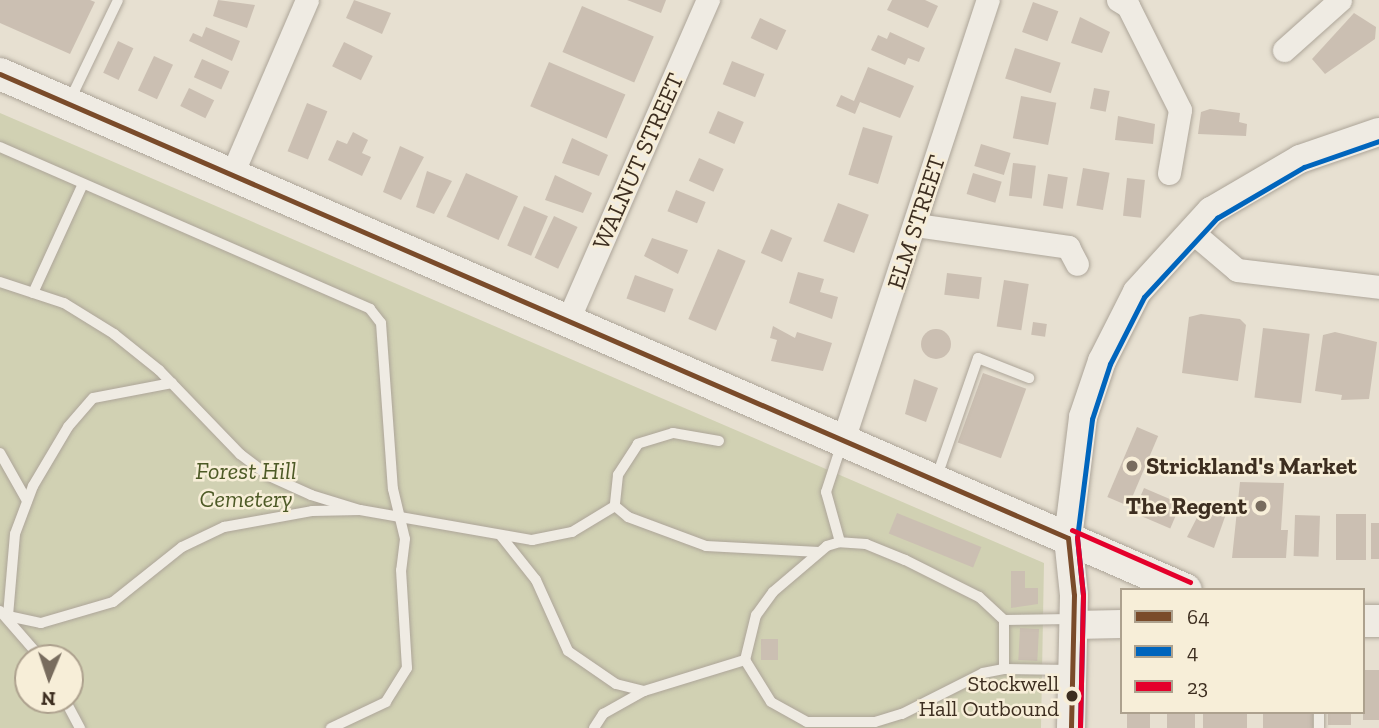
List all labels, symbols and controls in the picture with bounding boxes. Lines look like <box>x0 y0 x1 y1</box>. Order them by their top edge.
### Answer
street label: WALNUT STREET <box>586 68 690 254</box>
street label: ELM STREET <box>881 151 951 293</box>
place label: Strickland's Market <box>1146 452 1357 480</box>
park label: Forest Hill Cemetery <box>195 457 297 513</box>
marker: Strickland's Market <box>1124 458 1140 474</box>
place label: The Regent <box>1126 492 1247 520</box>
marker: The Regent <box>1253 498 1269 514</box>
legend <box>1120 588 1365 714</box>
text: 64 <box>1187 604 1209 629</box>
text: 4 <box>1187 639 1198 664</box>
north arrow <box>14 644 84 714</box>
place label: Stockwell Hall Outbound <box>919 670 1059 722</box>
text: 23 <box>1187 674 1208 699</box>
text: N <box>41 687 56 710</box>
marker: Stockwell Hall Outbound <box>1065 689 1079 703</box>

